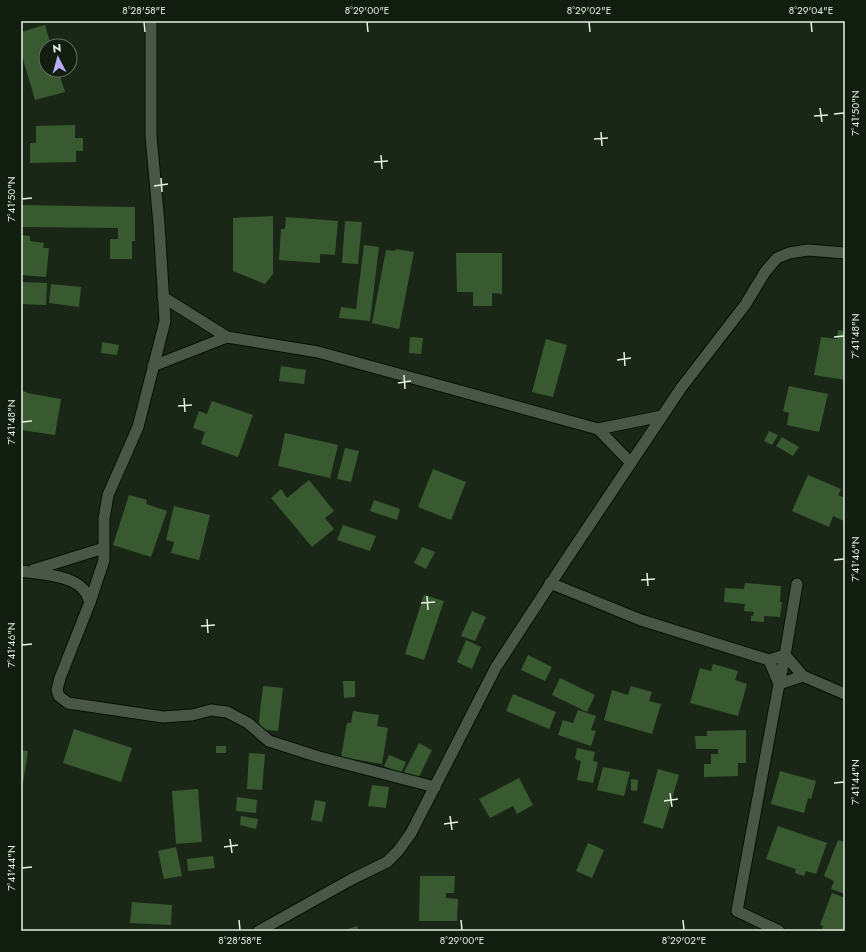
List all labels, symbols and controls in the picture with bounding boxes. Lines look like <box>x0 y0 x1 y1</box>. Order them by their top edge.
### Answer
text: 8°28'58"E <box>122 3 166 18</box>
text: 8°29'00"E <box>345 3 389 18</box>
text: 8°29'02"E <box>567 3 611 18</box>
text: 8°29'04"E <box>789 3 833 18</box>
north arrow <box>38 38 78 78</box>
text: N <box>52 40 62 56</box>
text: 7°41'50"N <box>848 90 863 136</box>
text: 7°41'50"N <box>4 176 19 222</box>
text: 7°41'48"N <box>848 314 863 358</box>
text: 7°41'48"N <box>4 400 19 444</box>
text: 7°41'46"N <box>848 536 863 582</box>
text: 7°41'46"N <box>4 622 19 668</box>
text: 7°41'44"N <box>848 759 863 805</box>
text: 7°41'44"N <box>4 845 19 891</box>
text: 8°28'58"E <box>218 933 262 948</box>
text: 8°29'00"E <box>440 933 484 948</box>
text: 8°29'02"E <box>662 933 706 948</box>

